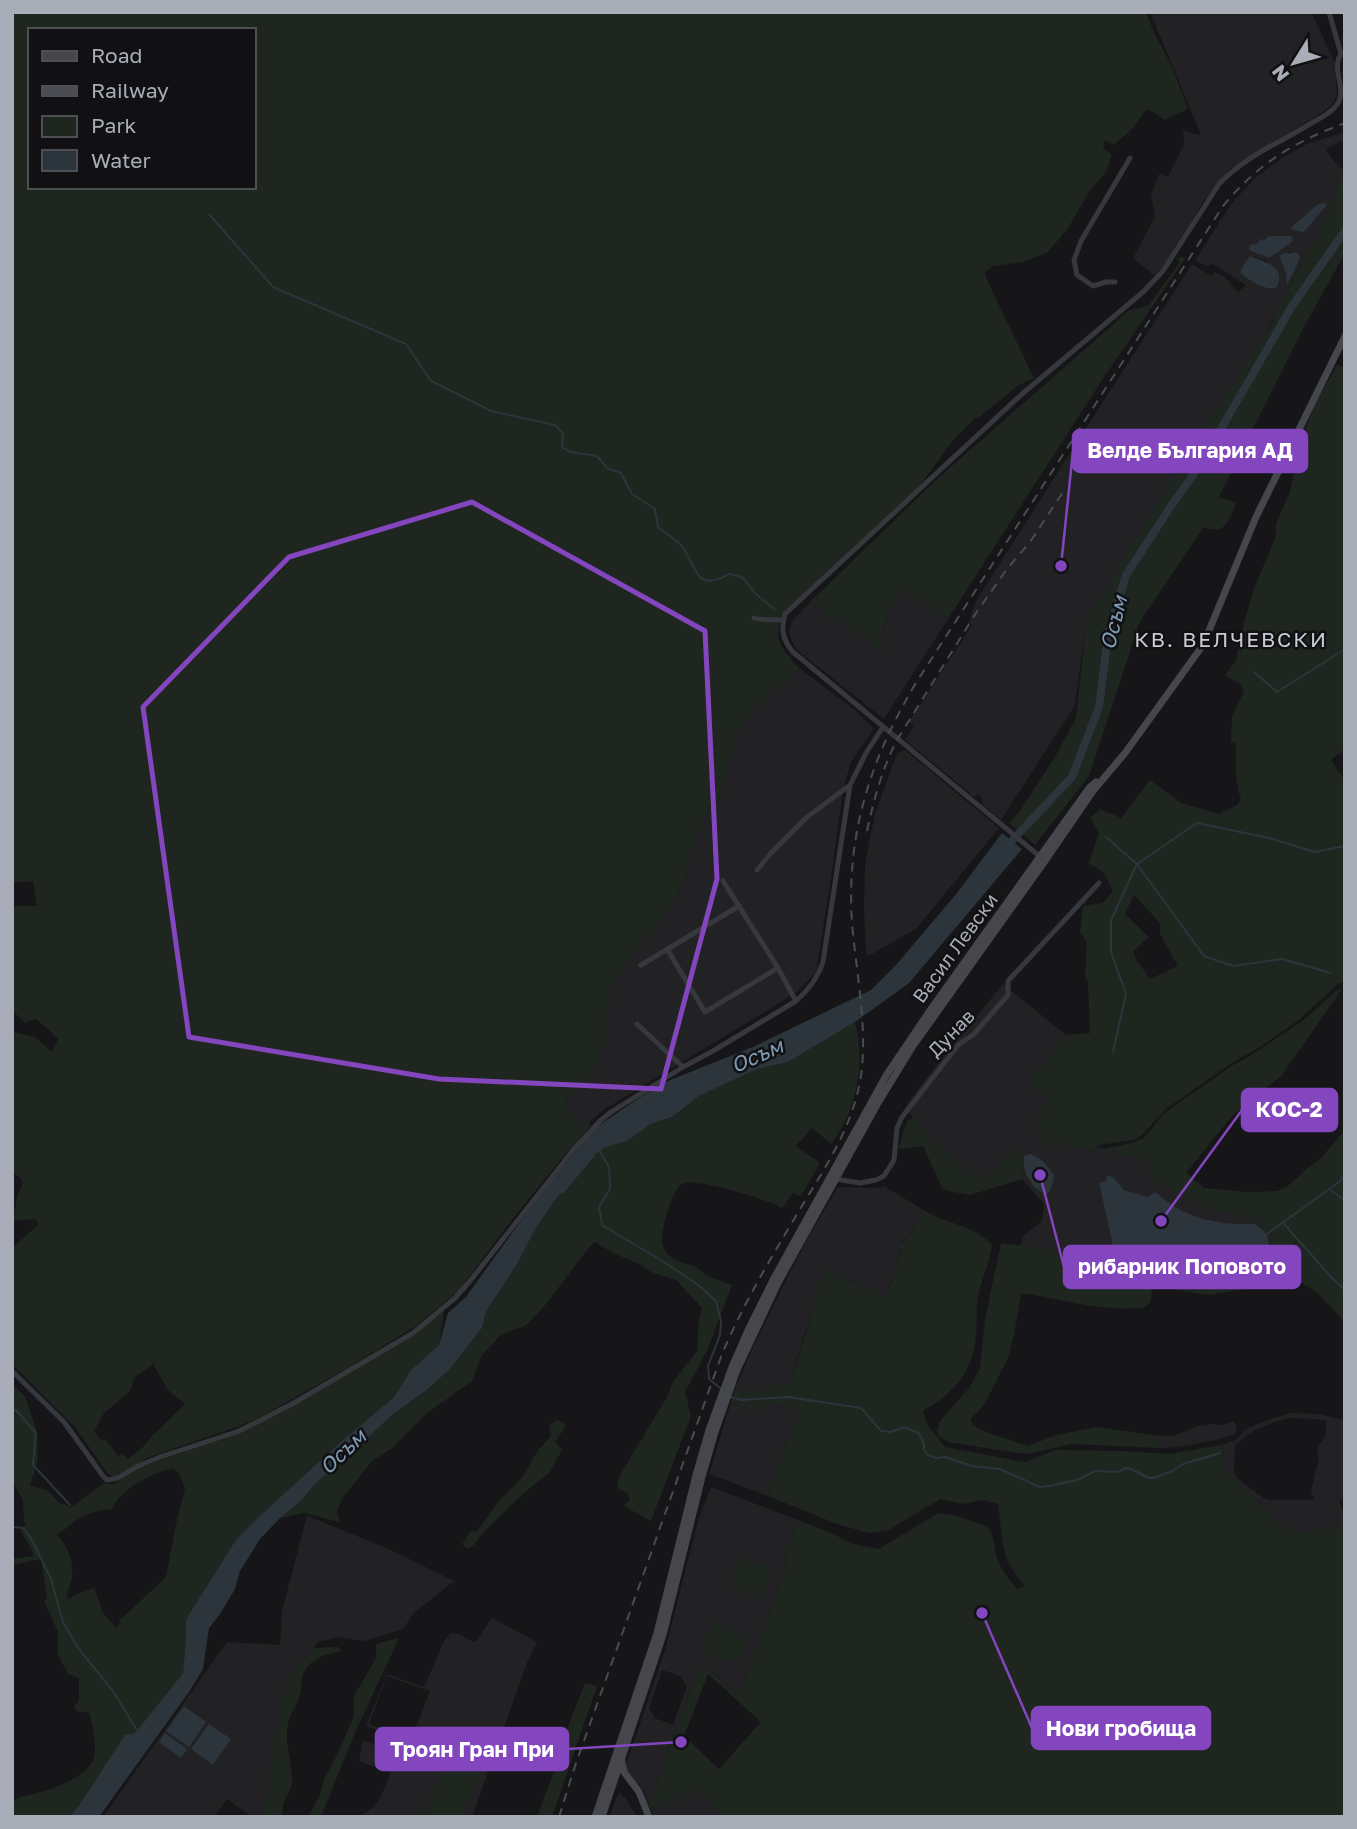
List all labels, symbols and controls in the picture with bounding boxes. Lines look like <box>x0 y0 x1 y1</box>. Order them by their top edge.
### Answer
legend <box>28 28 256 189</box>
north arrow <box>1259 28 1329 98</box>
text: Road <box>91 42 142 68</box>
text: N <box>1266 61 1294 86</box>
text: Railway <box>91 77 169 103</box>
text: Park <box>91 112 137 138</box>
text: Water <box>91 147 151 173</box>
callout: Велде България АД <box>1073 430 1307 472</box>
text: Велде България АД <box>1087 437 1293 463</box>
water label: Осъм <box>1094 591 1133 652</box>
district label: КВ. ВЕЛЧЕВСКИ <box>1134 626 1328 652</box>
street label: Васил Левски <box>907 889 1002 1007</box>
street label: Дунав <box>922 1004 979 1061</box>
water label: Осъм <box>726 1031 788 1078</box>
callout: КОС-2 <box>1242 1089 1337 1131</box>
text: КОС-2 <box>1255 1096 1323 1122</box>
callout: рибарник Поповото <box>1064 1246 1300 1288</box>
text: рибарник Поповото <box>1078 1253 1286 1279</box>
water label: Осъм <box>314 1422 372 1479</box>
callout: Нови гробища <box>1032 1707 1210 1749</box>
text: Нови гробища <box>1046 1715 1196 1741</box>
callout: Троян Гран При <box>376 1728 568 1770</box>
text: Троян Гран При <box>390 1736 554 1762</box>

